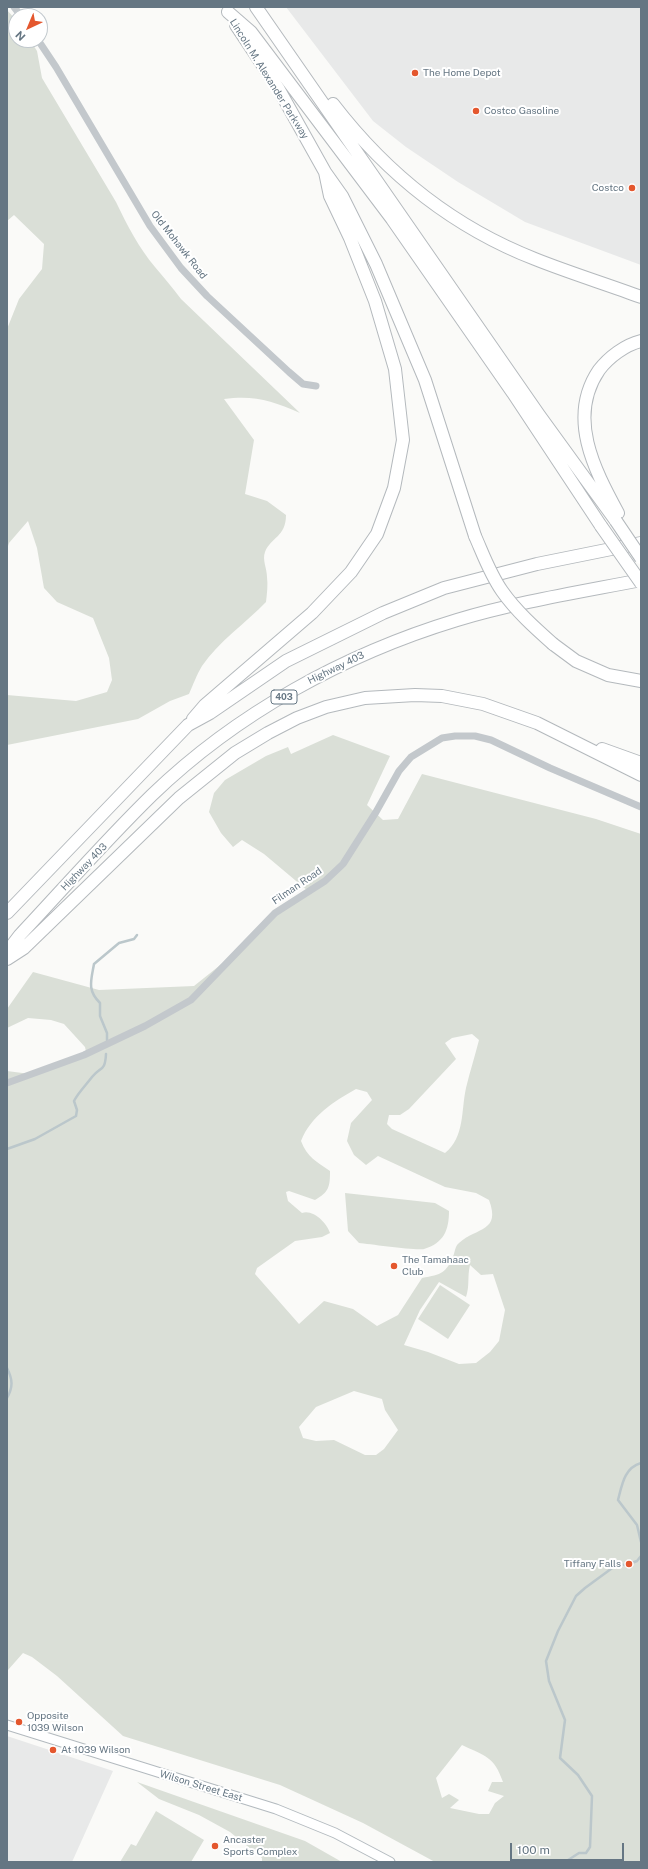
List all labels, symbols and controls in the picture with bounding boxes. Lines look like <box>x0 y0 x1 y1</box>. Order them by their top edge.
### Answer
north arrow <box>8 8 48 48</box>
street label: Lincoln M. Alexander Parkway <box>227 17 311 141</box>
text: N <box>13 29 28 43</box>
place label: The Home Depot <box>423 67 501 79</box>
marker: The Home Depot <box>410 68 420 78</box>
place label: Costco Gasoline <box>484 105 559 117</box>
marker: Costco Gasoline <box>471 106 481 116</box>
place label: Costco <box>592 182 624 194</box>
marker: Costco <box>627 183 637 193</box>
street label: Old Mohawk Road <box>149 208 209 282</box>
street label: Highway 403 <box>306 649 366 687</box>
road number: 403 <box>271 690 297 704</box>
street label: Highway 403 <box>58 841 110 893</box>
street label: Filman Road <box>270 865 324 907</box>
place label: The Tamahaac Club <box>402 1254 469 1278</box>
marker: The Tamahaac Club <box>389 1261 399 1271</box>
place label: Tiffany Falls <box>564 1558 621 1570</box>
marker: Tiffany Falls <box>624 1559 634 1569</box>
place label: Opposite 1039 Wilson <box>27 1710 83 1734</box>
marker: Opposite 1039 Wilson <box>14 1717 24 1727</box>
place label: At 1039 Wilson <box>61 1744 130 1756</box>
marker: At 1039 Wilson <box>48 1745 58 1755</box>
street label: Wilson Street East <box>158 1768 244 1804</box>
place label: Ancaster Sports Complex <box>223 1834 297 1858</box>
scale bar <box>512 1835 626 1861</box>
marker: Ancaster Sports Complex <box>210 1841 220 1851</box>
text: 100 m <box>517 1843 550 1857</box>

